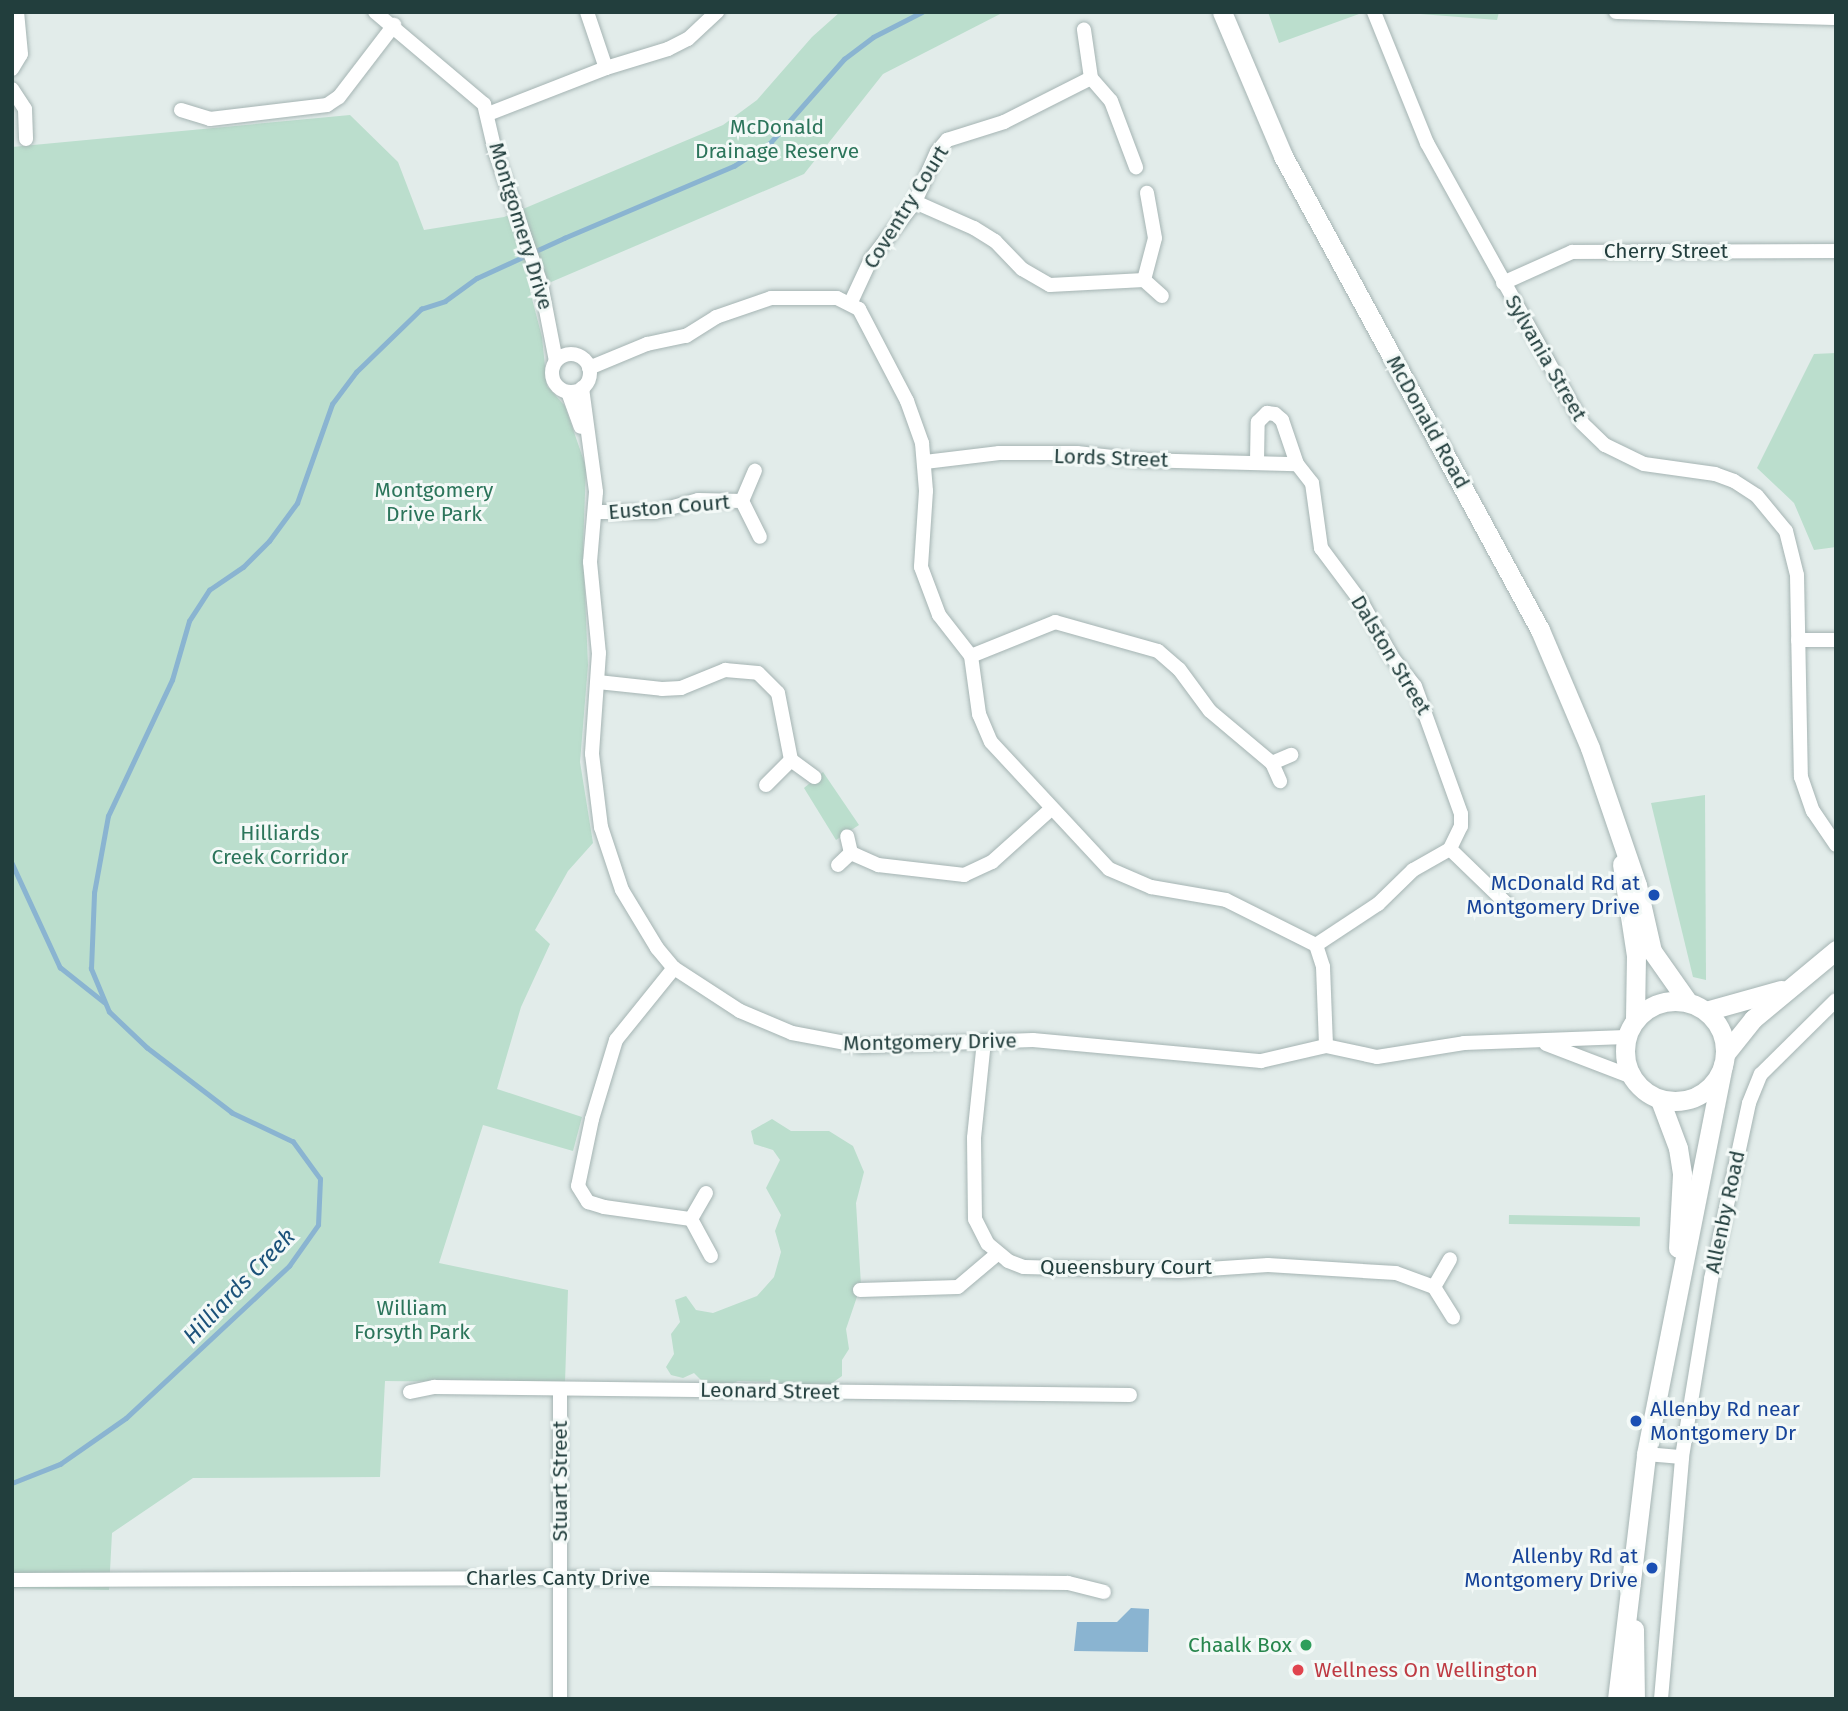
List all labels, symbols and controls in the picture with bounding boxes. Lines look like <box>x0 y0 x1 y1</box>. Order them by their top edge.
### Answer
park label: McDonald Drainage Reserve <box>695 114 859 164</box>
street label: Montgomery Drive <box>484 139 558 313</box>
street label: Coventry Court <box>858 141 954 273</box>
street label: Cherry Street <box>1604 238 1728 264</box>
street label: Sylvania Street <box>1500 291 1592 425</box>
street label: McDonald Road <box>1381 351 1475 493</box>
street label: Lords Street <box>1053 443 1169 473</box>
park label: Montgomery Drive Park <box>375 477 493 527</box>
street label: Euston Court <box>607 489 731 525</box>
street label: Dalston Street <box>1345 591 1437 719</box>
park label: Hilliards Creek Corridor <box>212 820 348 870</box>
place label: McDonald Rd at Montgomery Drive <box>1466 870 1640 920</box>
marker: McDonald Rd at Montgomery Drive <box>1646 887 1662 903</box>
street label: Montgomery Drive <box>843 1028 1017 1056</box>
street label: Allenby Road <box>1700 1148 1750 1276</box>
water label: Hilliards Creek <box>177 1223 301 1349</box>
street label: Queensbury Court <box>1040 1254 1212 1280</box>
park label: William Forsyth Park <box>354 1295 470 1345</box>
street label: Leonard Street <box>700 1377 840 1405</box>
place label: Allenby Rd near Montgomery Dr <box>1650 1396 1800 1446</box>
marker: Allenby Rd near Montgomery Dr <box>1628 1413 1644 1429</box>
street label: Stuart Street <box>547 1421 573 1541</box>
place label: Allenby Rd at Montgomery Drive <box>1464 1543 1638 1593</box>
marker: Allenby Rd at Montgomery Drive <box>1644 1560 1660 1576</box>
street label: Charles Canty Drive <box>466 1565 650 1591</box>
place label: Chaalk Box <box>1188 1632 1292 1658</box>
marker: Chaalk Box <box>1298 1637 1314 1653</box>
place label: Wellness On Wellington <box>1314 1657 1538 1683</box>
marker: Wellness On Wellington <box>1288 1660 1308 1680</box>

